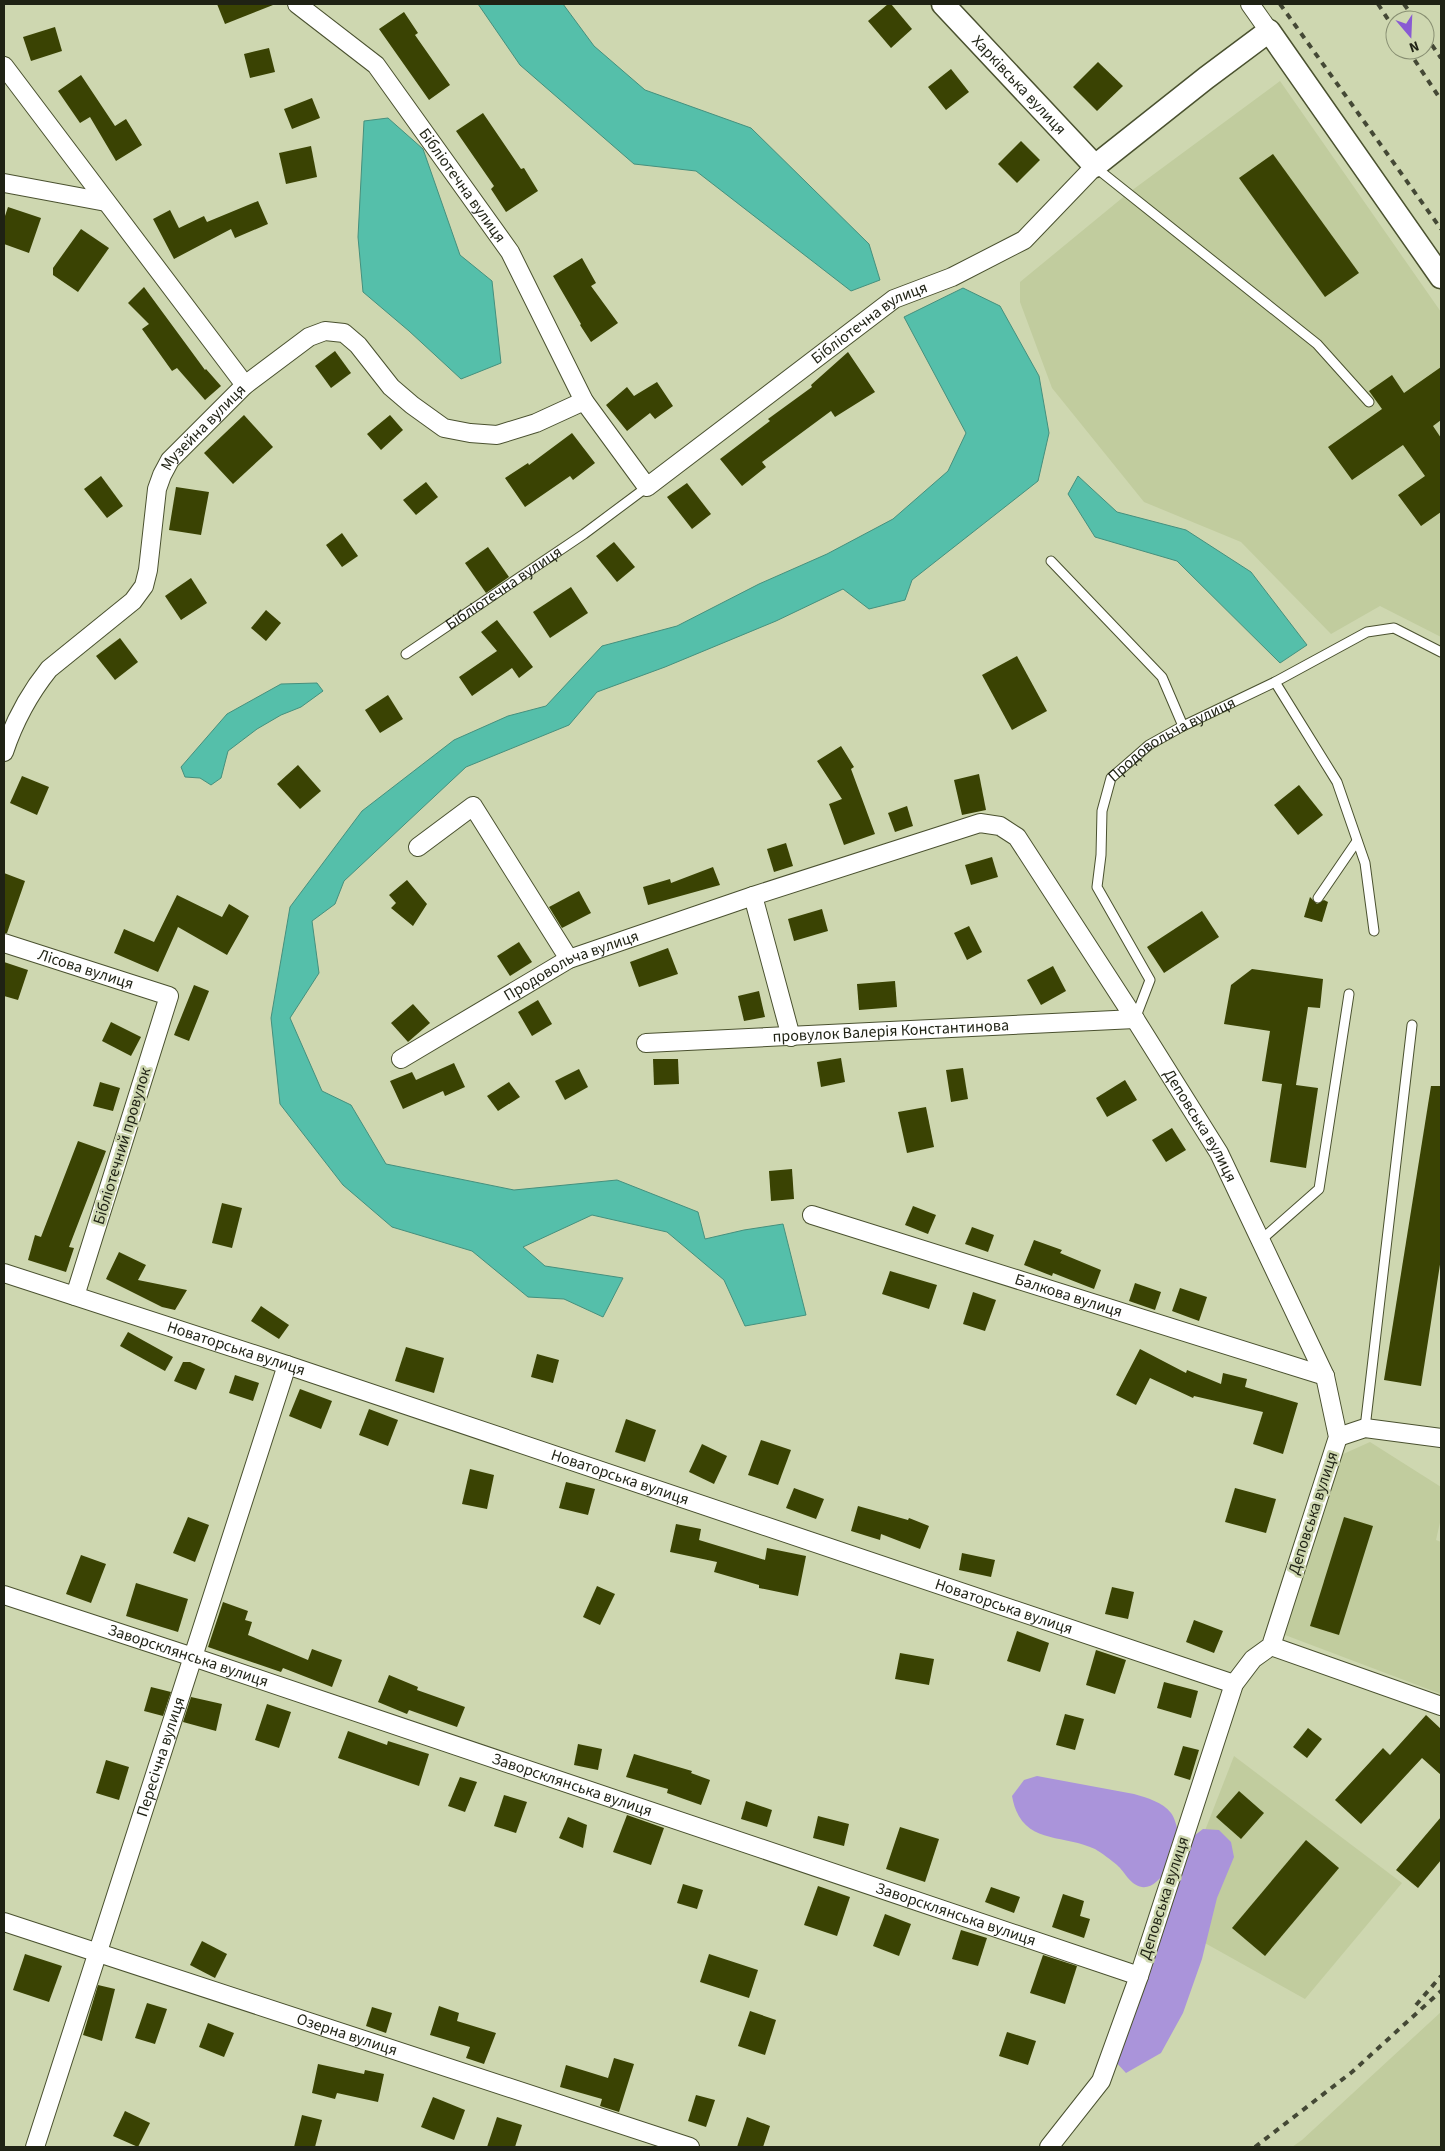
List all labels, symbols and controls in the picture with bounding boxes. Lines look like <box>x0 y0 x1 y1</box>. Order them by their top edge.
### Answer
north arrow <box>1385 10 1435 60</box>
street label: Харківська вулиця <box>967 30 1071 140</box>
text: N <box>1406 35 1422 57</box>
street label: Бібліотечна вулиця <box>414 124 511 247</box>
street label: Бібліотечна вулиця <box>807 276 931 369</box>
street label: Музейна вулиця <box>155 379 251 474</box>
street label: Бібліотечна вулиця <box>441 541 567 635</box>
street label: Продовольча вулиця <box>1103 691 1239 787</box>
street label: Продовольча вулиця <box>500 925 642 1006</box>
street label: Лісова вулиця <box>35 944 137 995</box>
street label: провулок Валерія Константинова <box>772 1014 1010 1048</box>
street label: Бібліотечний провулок <box>88 1065 156 1227</box>
street label: Деповська вулиця <box>1158 1065 1242 1186</box>
street label: Балкова вулиця <box>1012 1268 1125 1323</box>
street label: Новаторська вулиця <box>164 1316 308 1381</box>
street label: Новаторська вулиця <box>548 1444 692 1511</box>
street label: Деповська вулиця <box>1283 1449 1343 1577</box>
street label: Новаторська вулиця <box>932 1573 1076 1640</box>
street label: Заворсклянська вулиця <box>105 1619 271 1693</box>
street label: Пересічна вулиця <box>131 1694 190 1820</box>
street label: Заворсклянська вулиця <box>489 1748 655 1822</box>
street label: Деповська вулиця <box>1134 1834 1194 1962</box>
street label: Заворсклянська вулиця <box>873 1877 1039 1952</box>
street label: Озерна вулиця <box>294 2008 400 2061</box>

